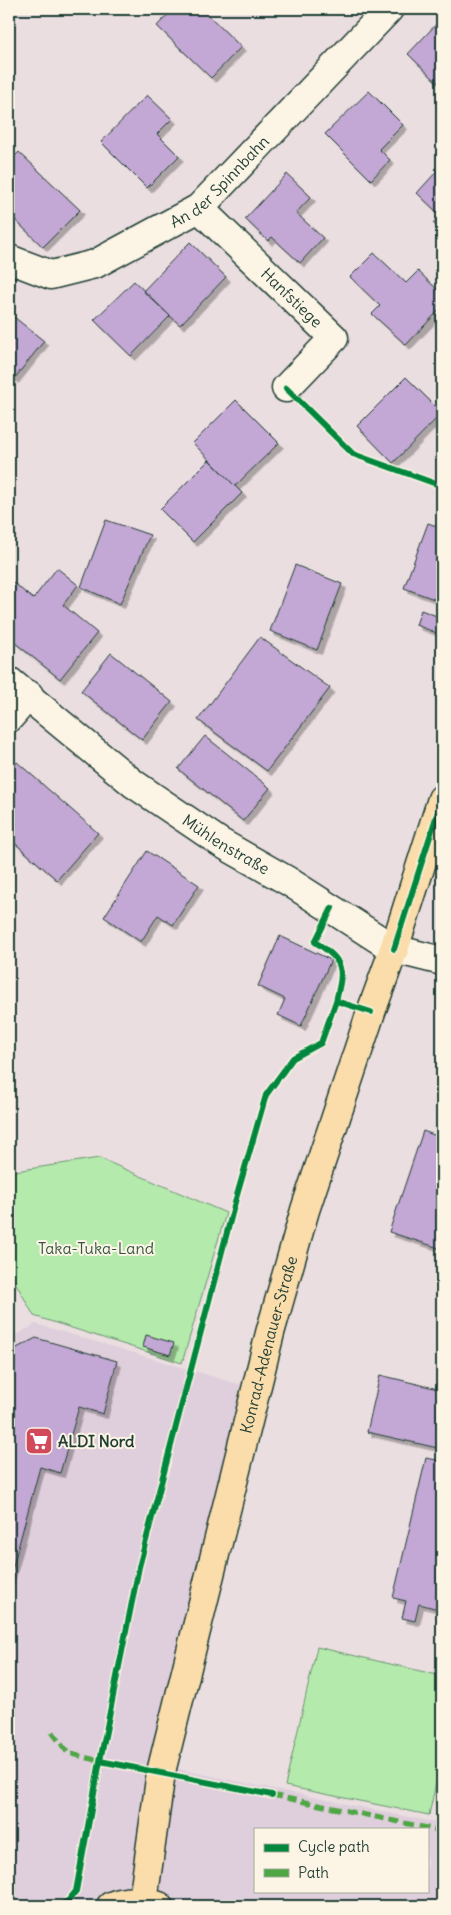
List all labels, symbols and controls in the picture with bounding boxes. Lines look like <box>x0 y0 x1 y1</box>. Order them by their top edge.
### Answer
street label: An der Spinnbahn <box>166 131 273 232</box>
street label: Hanfstiege <box>257 263 327 332</box>
street label: Mühlenstraße <box>179 810 273 878</box>
park label: Taka-Tuka-Land <box>38 1238 154 1258</box>
street label: Konrad-Adenauer-Straße <box>235 1253 301 1435</box>
supermarket icon: ALDI Nord <box>24 1426 54 1456</box>
place label: ALDI Nord <box>58 1431 135 1451</box>
legend <box>254 1828 428 1892</box>
text: Cycle path <box>298 1837 370 1856</box>
text: Path <box>298 1863 329 1882</box>

